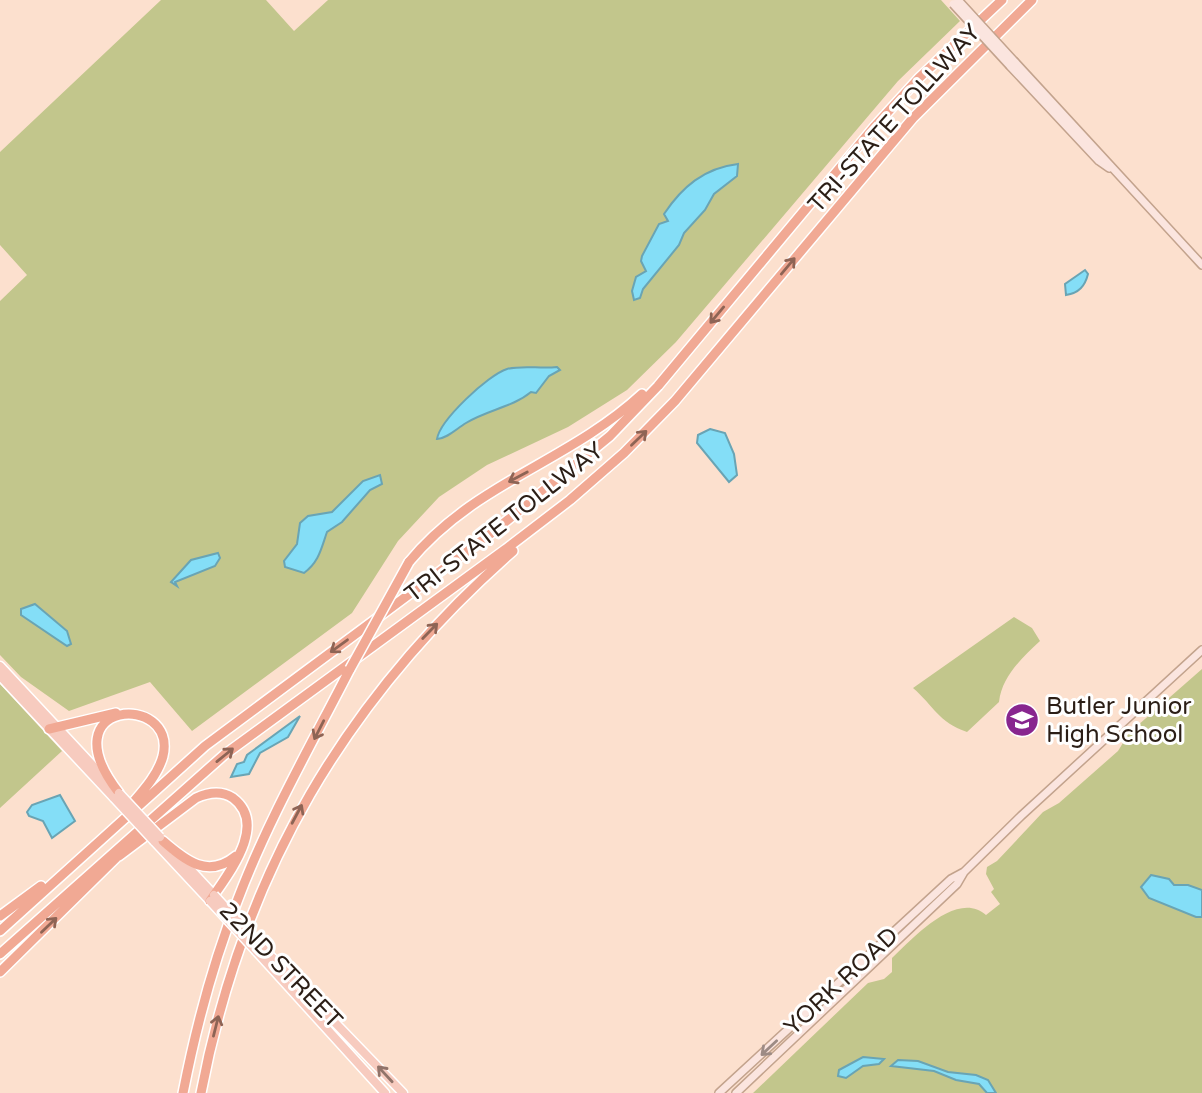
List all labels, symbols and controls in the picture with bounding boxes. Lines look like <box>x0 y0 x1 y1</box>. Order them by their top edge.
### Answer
street label: TRI-STATE TOLLWAY <box>802 18 987 219</box>
one-way arrow <box>780 258 796 276</box>
one-way arrow <box>709 305 725 323</box>
one-way arrow <box>630 430 647 447</box>
street label: TRI-STATE TOLLWAY <box>399 436 609 609</box>
one-way arrow <box>508 471 529 484</box>
one-way arrow <box>421 623 438 640</box>
one-way arrow <box>330 638 349 653</box>
place label: Butler Junior High School <box>1046 692 1192 749</box>
school or university icon: Butler Junior High School <box>1003 701 1041 739</box>
one-way arrow <box>311 719 325 740</box>
one-way arrow <box>215 747 233 762</box>
one-way arrow <box>290 805 304 825</box>
street label: 22ND STREET <box>213 896 348 1035</box>
one-way arrow <box>40 916 57 933</box>
street label: YORK ROAD <box>778 921 904 1042</box>
one-way arrow <box>210 1016 223 1038</box>
one-way arrow <box>761 1040 778 1057</box>
one-way arrow <box>377 1065 393 1083</box>

